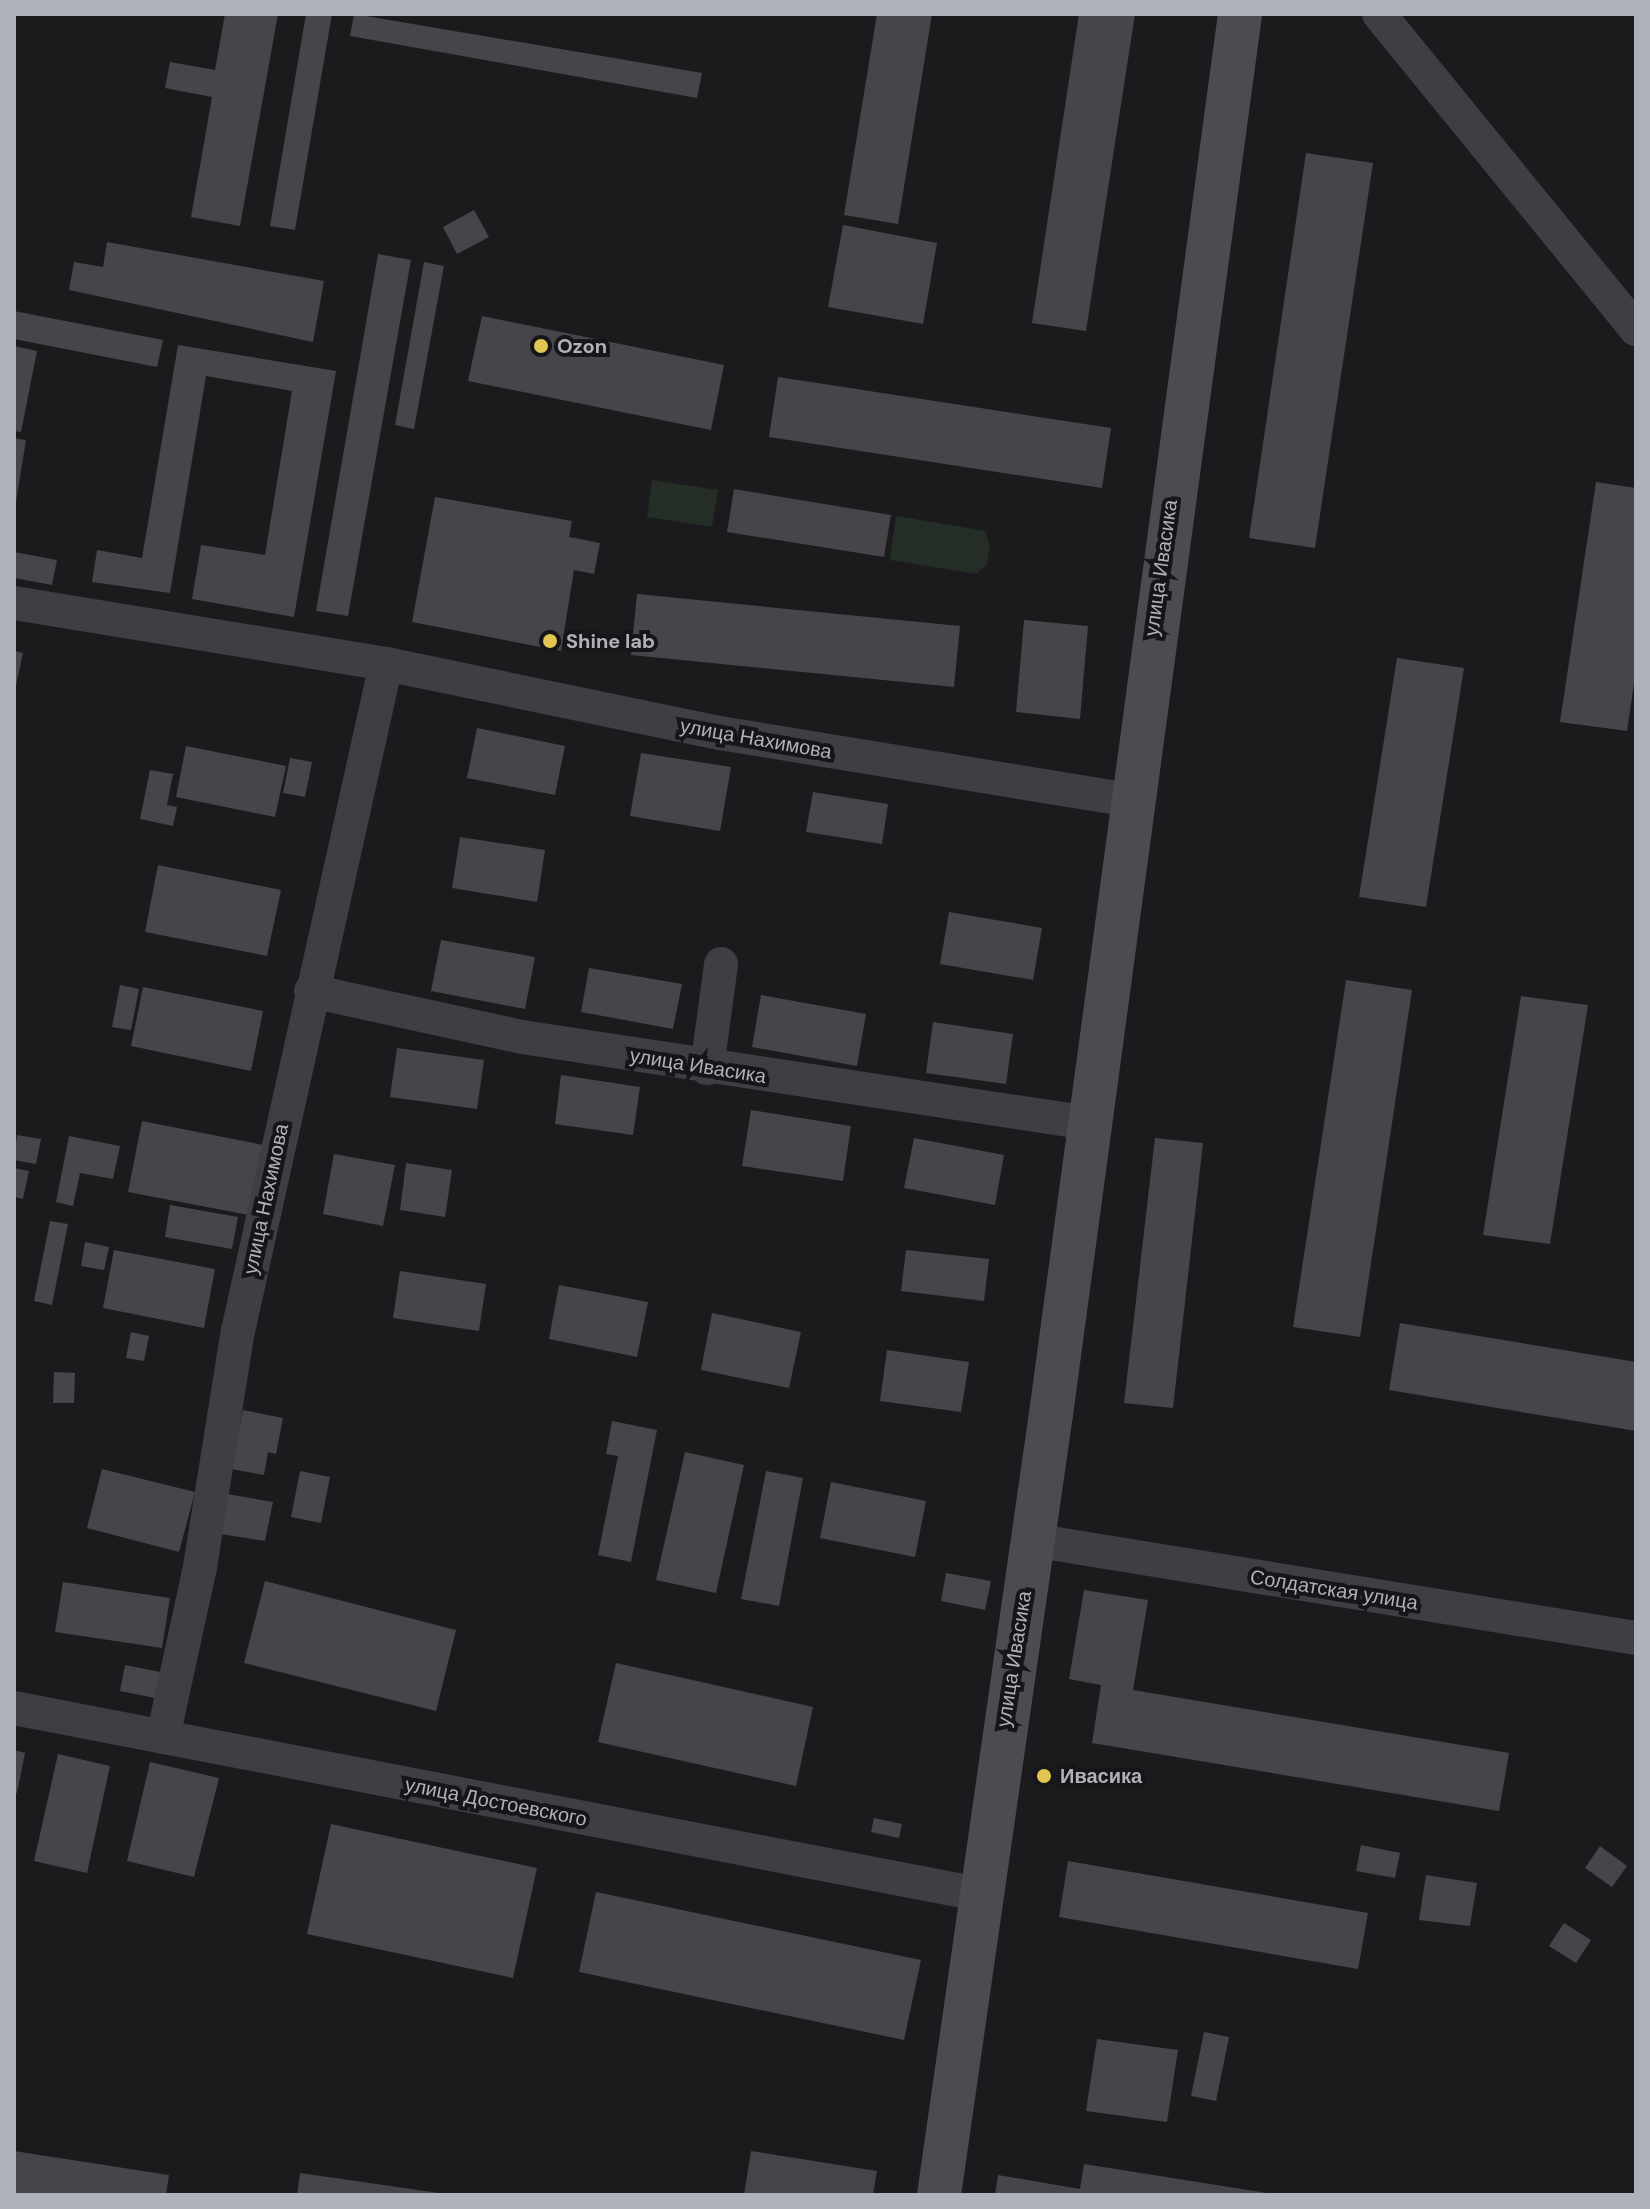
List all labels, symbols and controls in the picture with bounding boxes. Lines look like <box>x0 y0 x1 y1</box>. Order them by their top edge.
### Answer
place label: Ozon <box>557 334 607 358</box>
marker: Ozon <box>532 337 550 355</box>
street label: улица Ивасика <box>1140 498 1182 638</box>
place label: Shine lab <box>566 629 655 653</box>
marker: Shine lab <box>541 632 559 650</box>
street label: улица Нахимова <box>678 714 834 764</box>
street label: улица Ивасика <box>628 1043 768 1089</box>
street label: улица Нахимова <box>238 1121 294 1277</box>
street label: Солдатская улица <box>1248 1565 1420 1615</box>
street label: улица Ивасика <box>991 1589 1037 1729</box>
place label: Ивасика <box>1060 1764 1142 1788</box>
marker: Ивасика <box>1035 1767 1053 1785</box>
street label: улица Достоевского <box>403 1773 589 1831</box>

